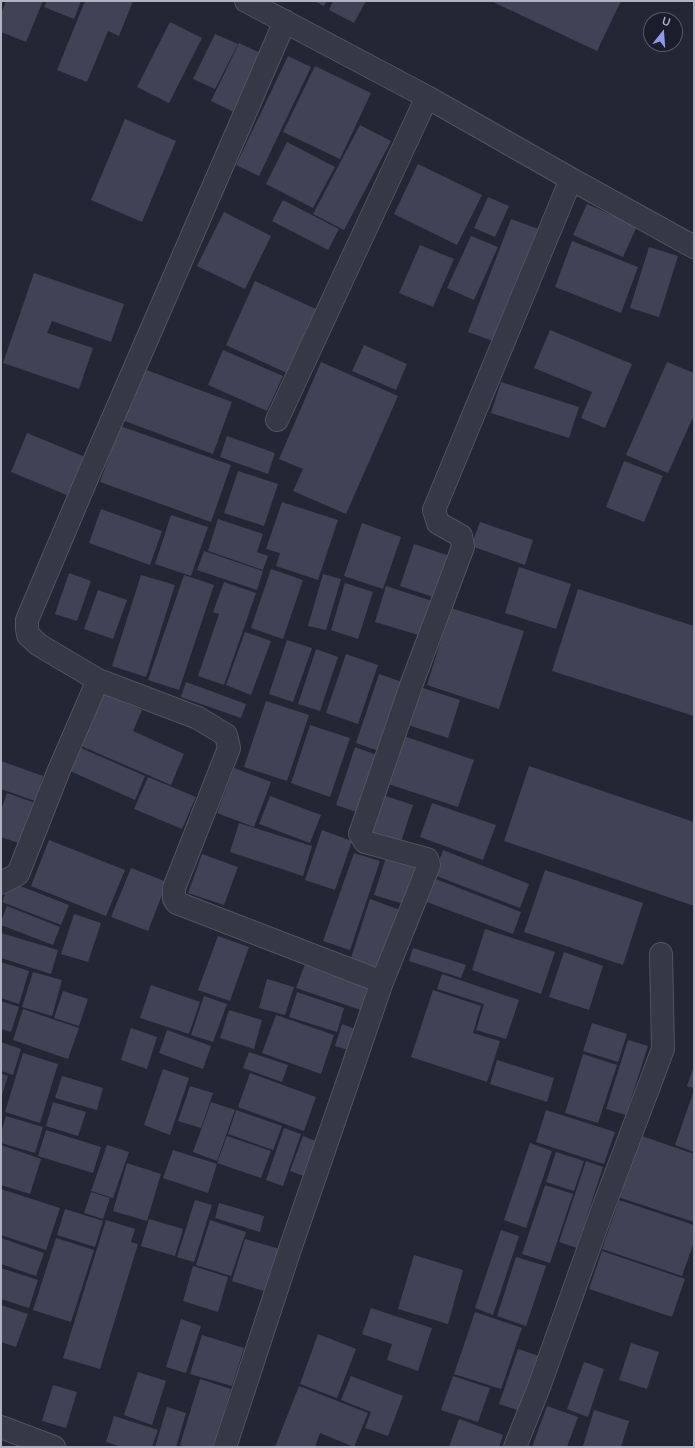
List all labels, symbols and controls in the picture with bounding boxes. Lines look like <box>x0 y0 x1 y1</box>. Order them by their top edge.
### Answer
north arrow <box>643 12 683 52</box>
text: U <box>660 14 672 29</box>

